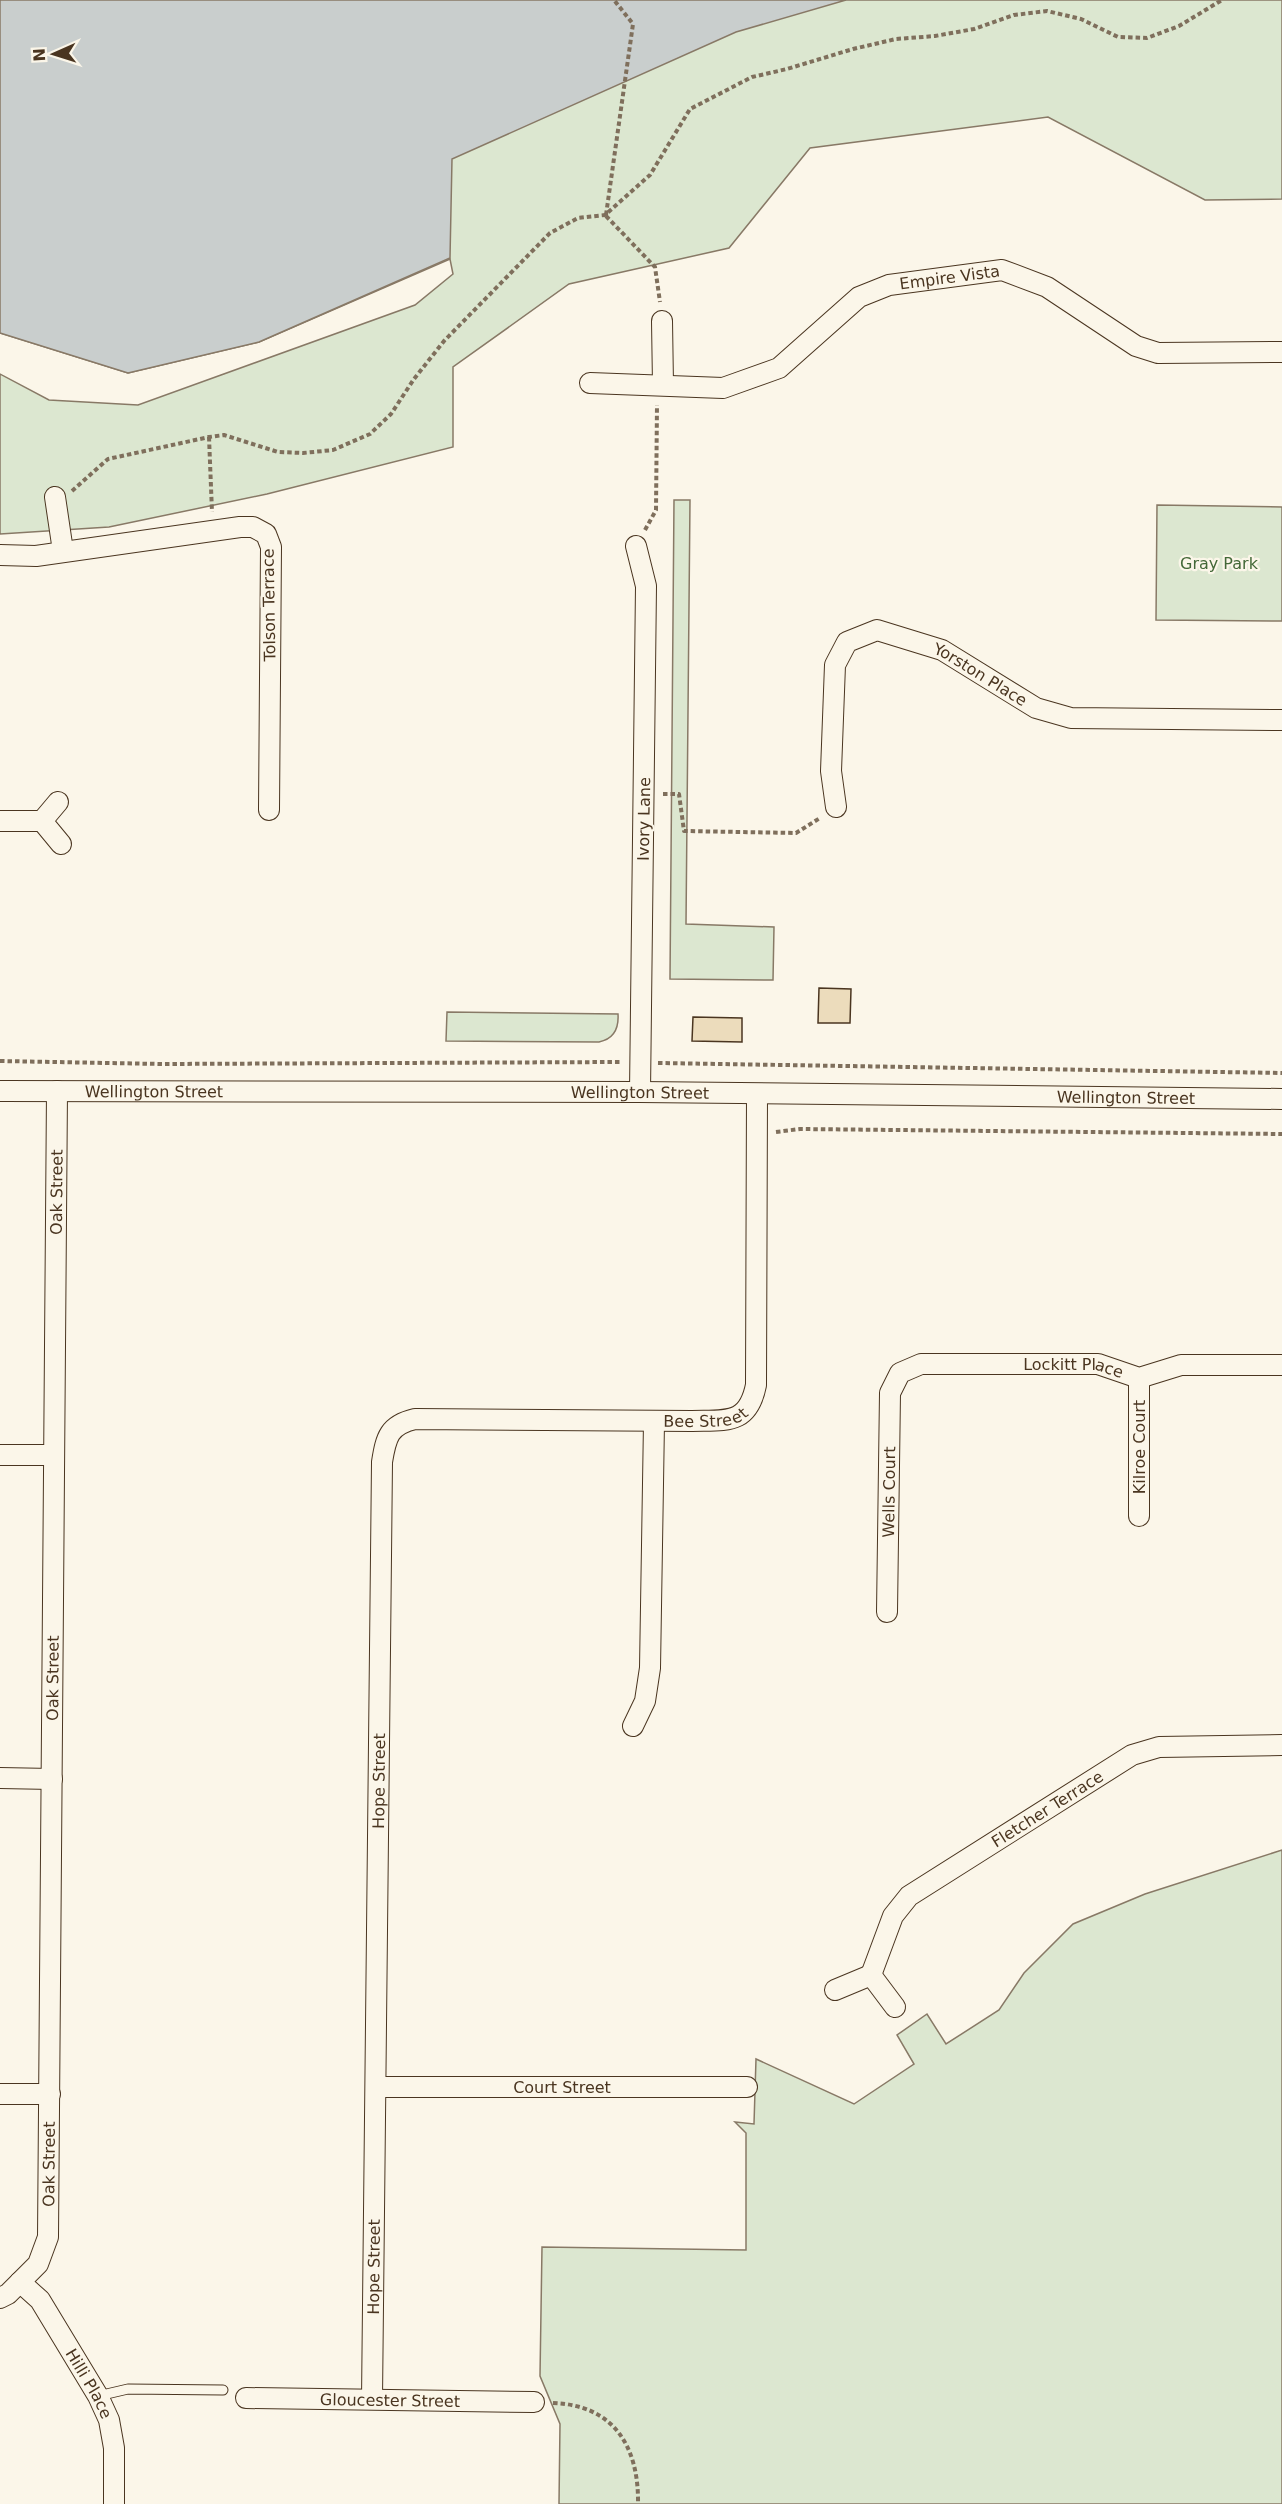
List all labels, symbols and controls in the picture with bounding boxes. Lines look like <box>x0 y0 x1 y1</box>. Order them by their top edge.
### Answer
north arrow <box>24 24 84 84</box>
text: N <box>30 48 49 62</box>
street label: Empire Vista <box>898 261 1001 293</box>
street label: Tolson Terrace <box>259 548 280 663</box>
park label: Gray Park <box>1180 554 1259 573</box>
street label: Yorston Place <box>931 638 1031 710</box>
street label: Ivory Lane <box>634 777 654 861</box>
street label: Wellington Street <box>85 1082 223 1101</box>
street label: Wellington Street <box>571 1082 709 1102</box>
street label: Wellington Street <box>1057 1087 1195 1108</box>
street label: Oak Street <box>46 1149 66 1235</box>
street label: Lockitt Place <box>1023 1354 1126 1382</box>
street label: Kilroe Court <box>1130 1400 1149 1494</box>
street label: Bee Street <box>663 1403 752 1431</box>
street label: Wells Court <box>879 1446 899 1538</box>
street label: Oak Street <box>43 1635 62 1721</box>
street label: Hope Street <box>369 1733 389 1829</box>
street label: Fletcher Terrace <box>988 1766 1106 1851</box>
street label: Court Street <box>513 2078 611 2097</box>
street label: Oak Street <box>39 2121 58 2207</box>
street label: Hope Street <box>363 2219 383 2315</box>
street label: Hilli Place <box>62 2345 117 2421</box>
street label: Gloucester Street <box>320 2390 460 2410</box>

